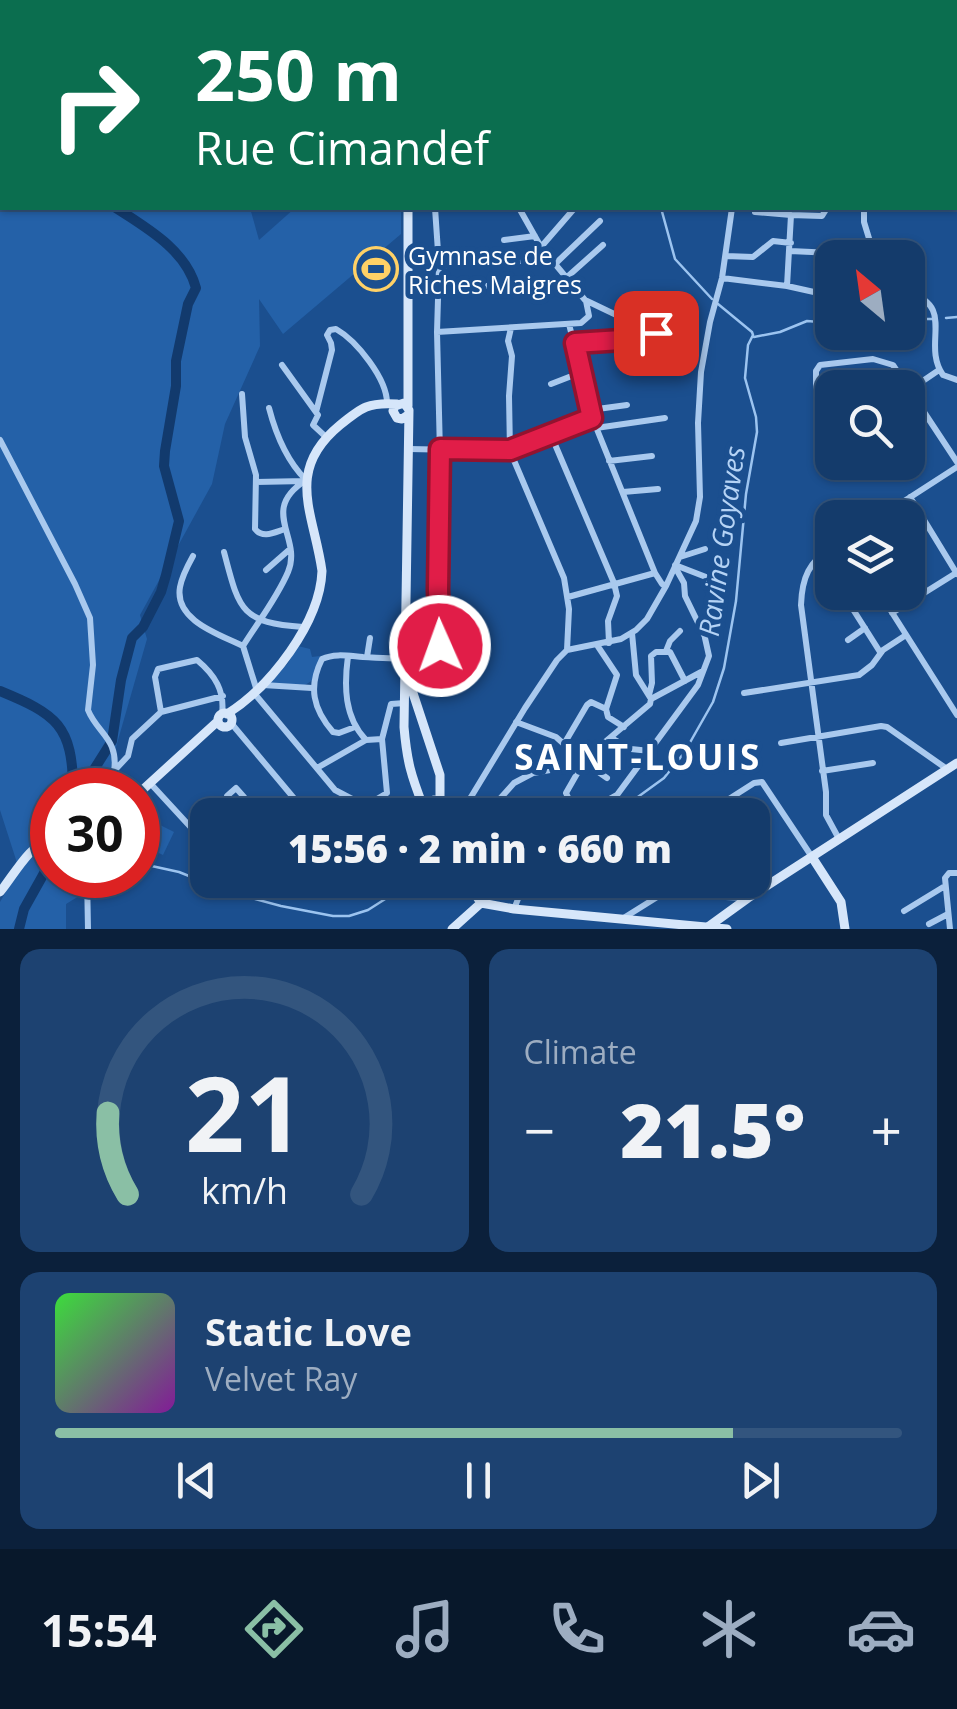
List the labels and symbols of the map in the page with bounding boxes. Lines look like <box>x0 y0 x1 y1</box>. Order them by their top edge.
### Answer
place label: Gymnase de Riches Maigres <box>408 238 582 301</box>
north arrow <box>815 240 925 350</box>
sports icon: Gymnase de Riches Maigres <box>353 246 399 292</box>
pin <box>614 291 699 376</box>
water label: Ravine Goyaves <box>689 443 753 639</box>
position arrow <box>388 594 492 698</box>
district label: SAINT-LOUIS <box>514 733 762 780</box>
speed limit sign: 30 <box>30 768 160 898</box>

